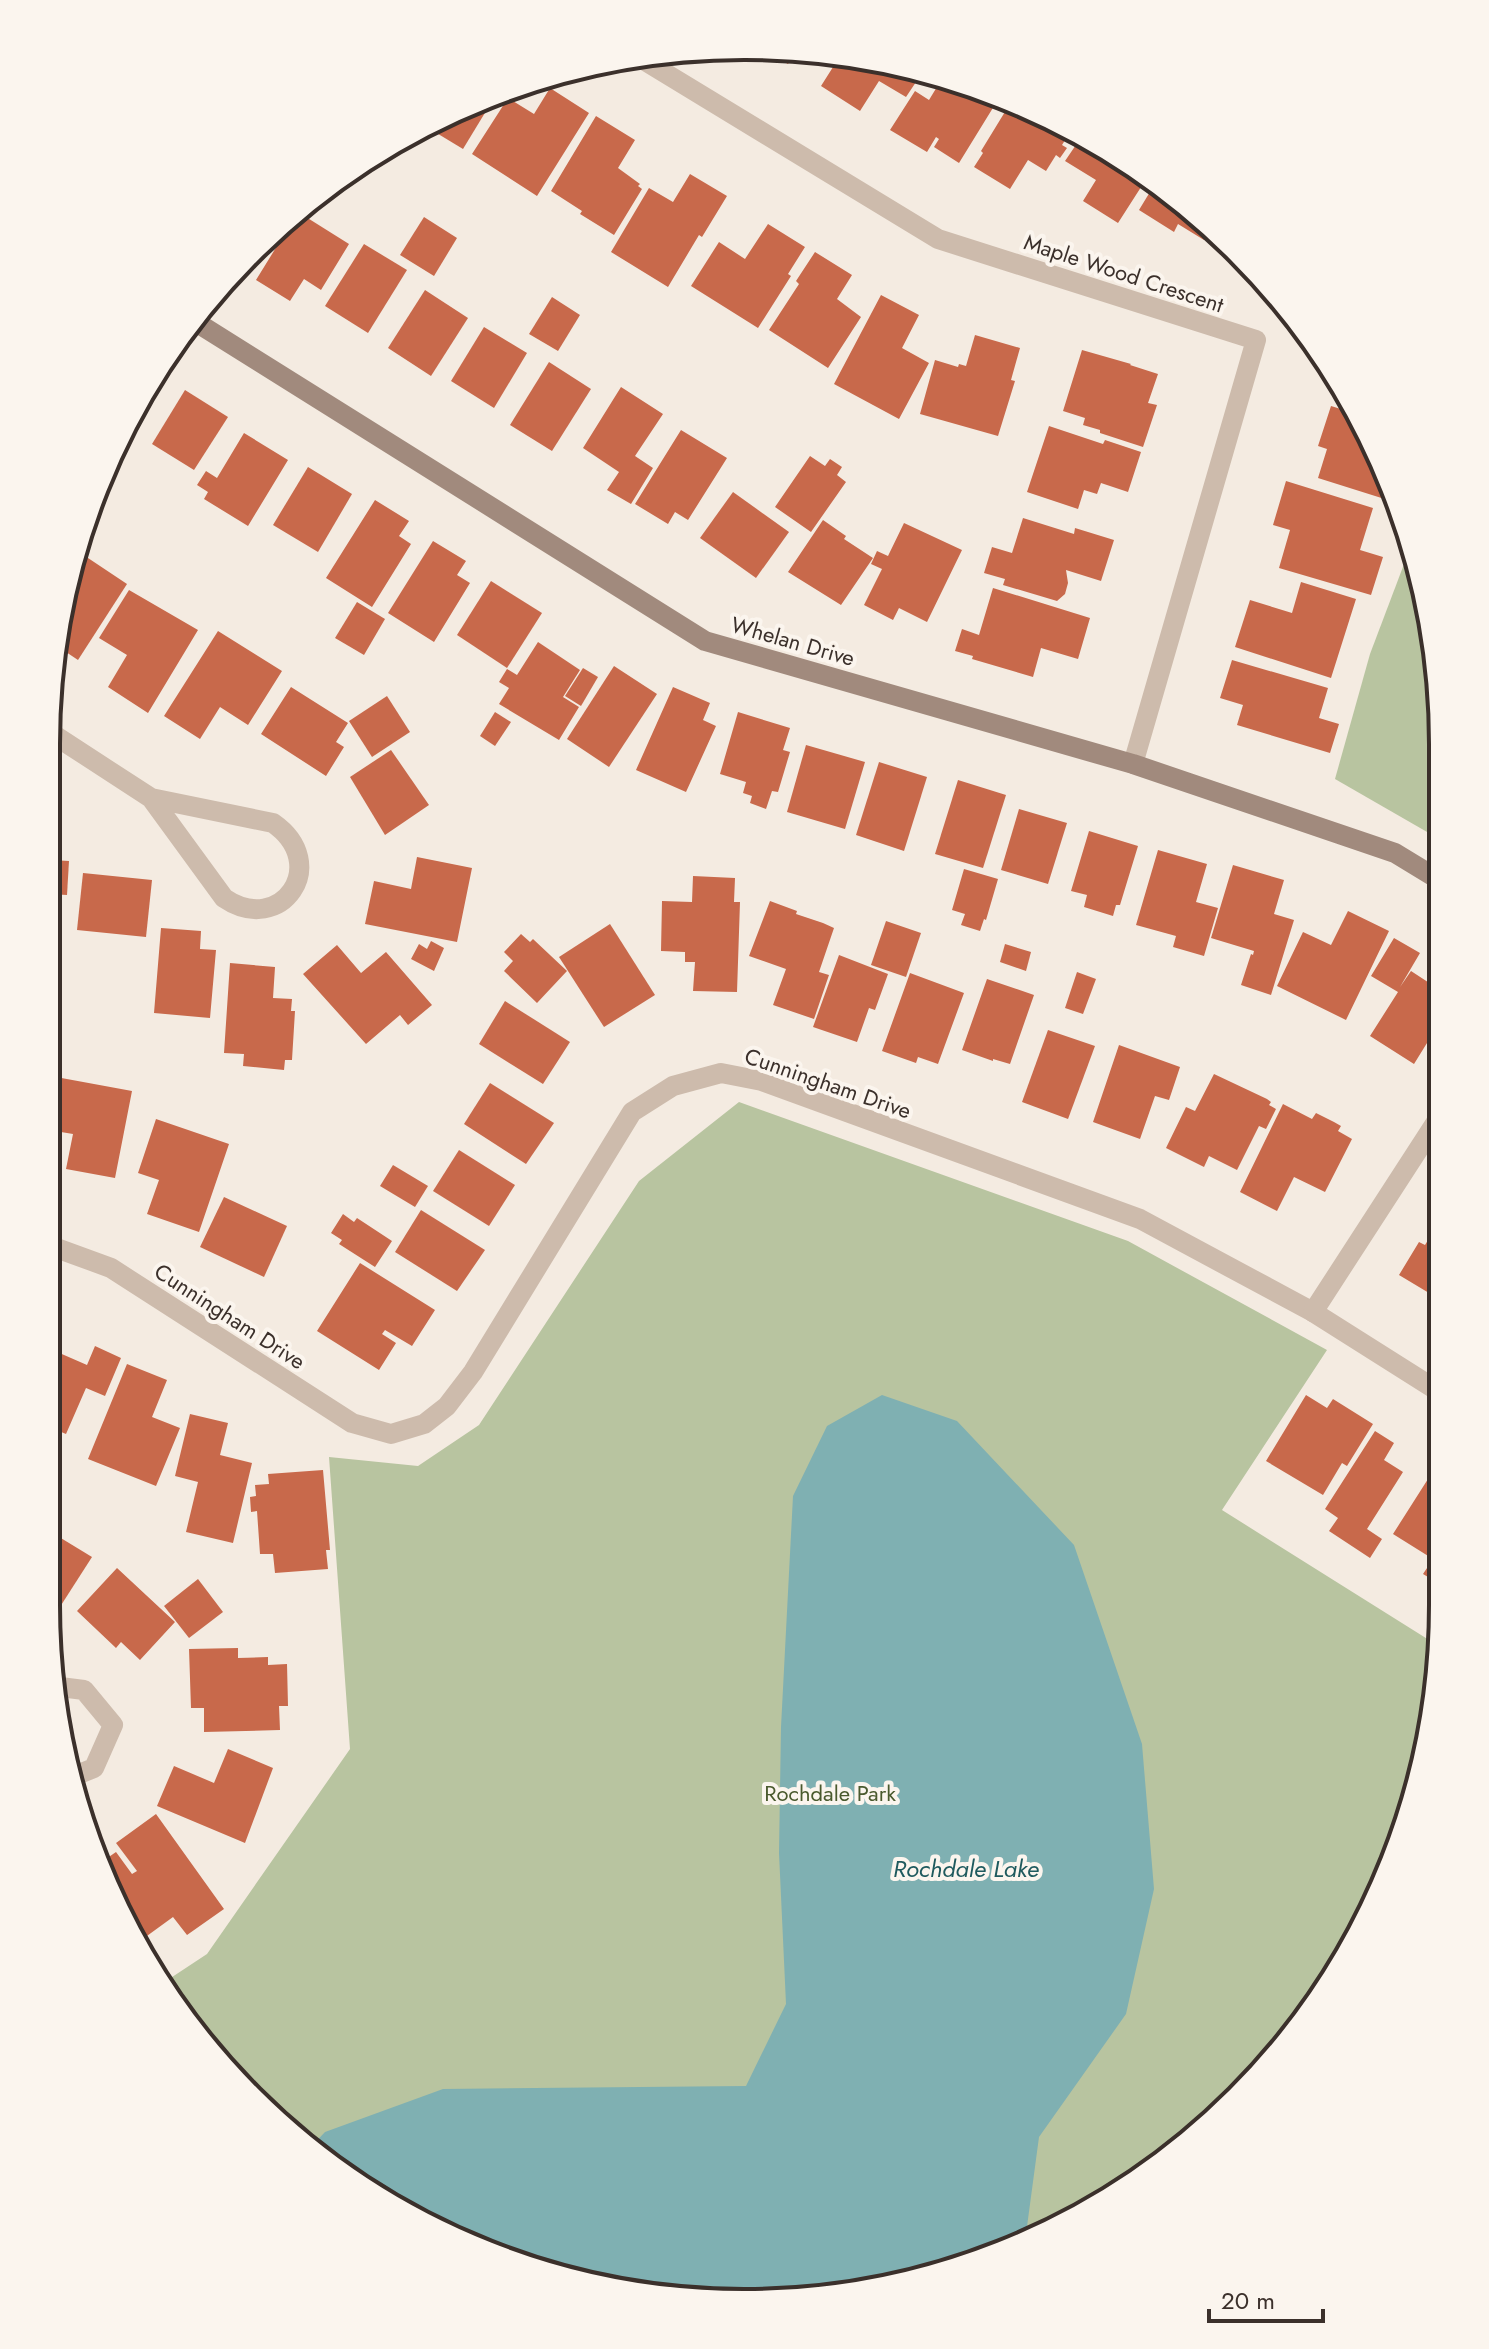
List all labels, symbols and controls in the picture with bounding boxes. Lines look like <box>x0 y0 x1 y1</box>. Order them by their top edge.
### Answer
street label: Maple Wood Crescent <box>1020 226 1229 321</box>
street label: Whelan Drive <box>727 608 859 674</box>
street label: Cunningham Drive <box>740 1039 916 1127</box>
street label: Cunningham Drive <box>148 1255 312 1377</box>
park label: Rochdale Park <box>764 1777 896 1809</box>
water label: Rochdale Lake <box>893 1851 1039 1886</box>
scale bar <box>1209 2273 1323 2323</box>
text: 20 m <box>1221 2283 1275 2318</box>

